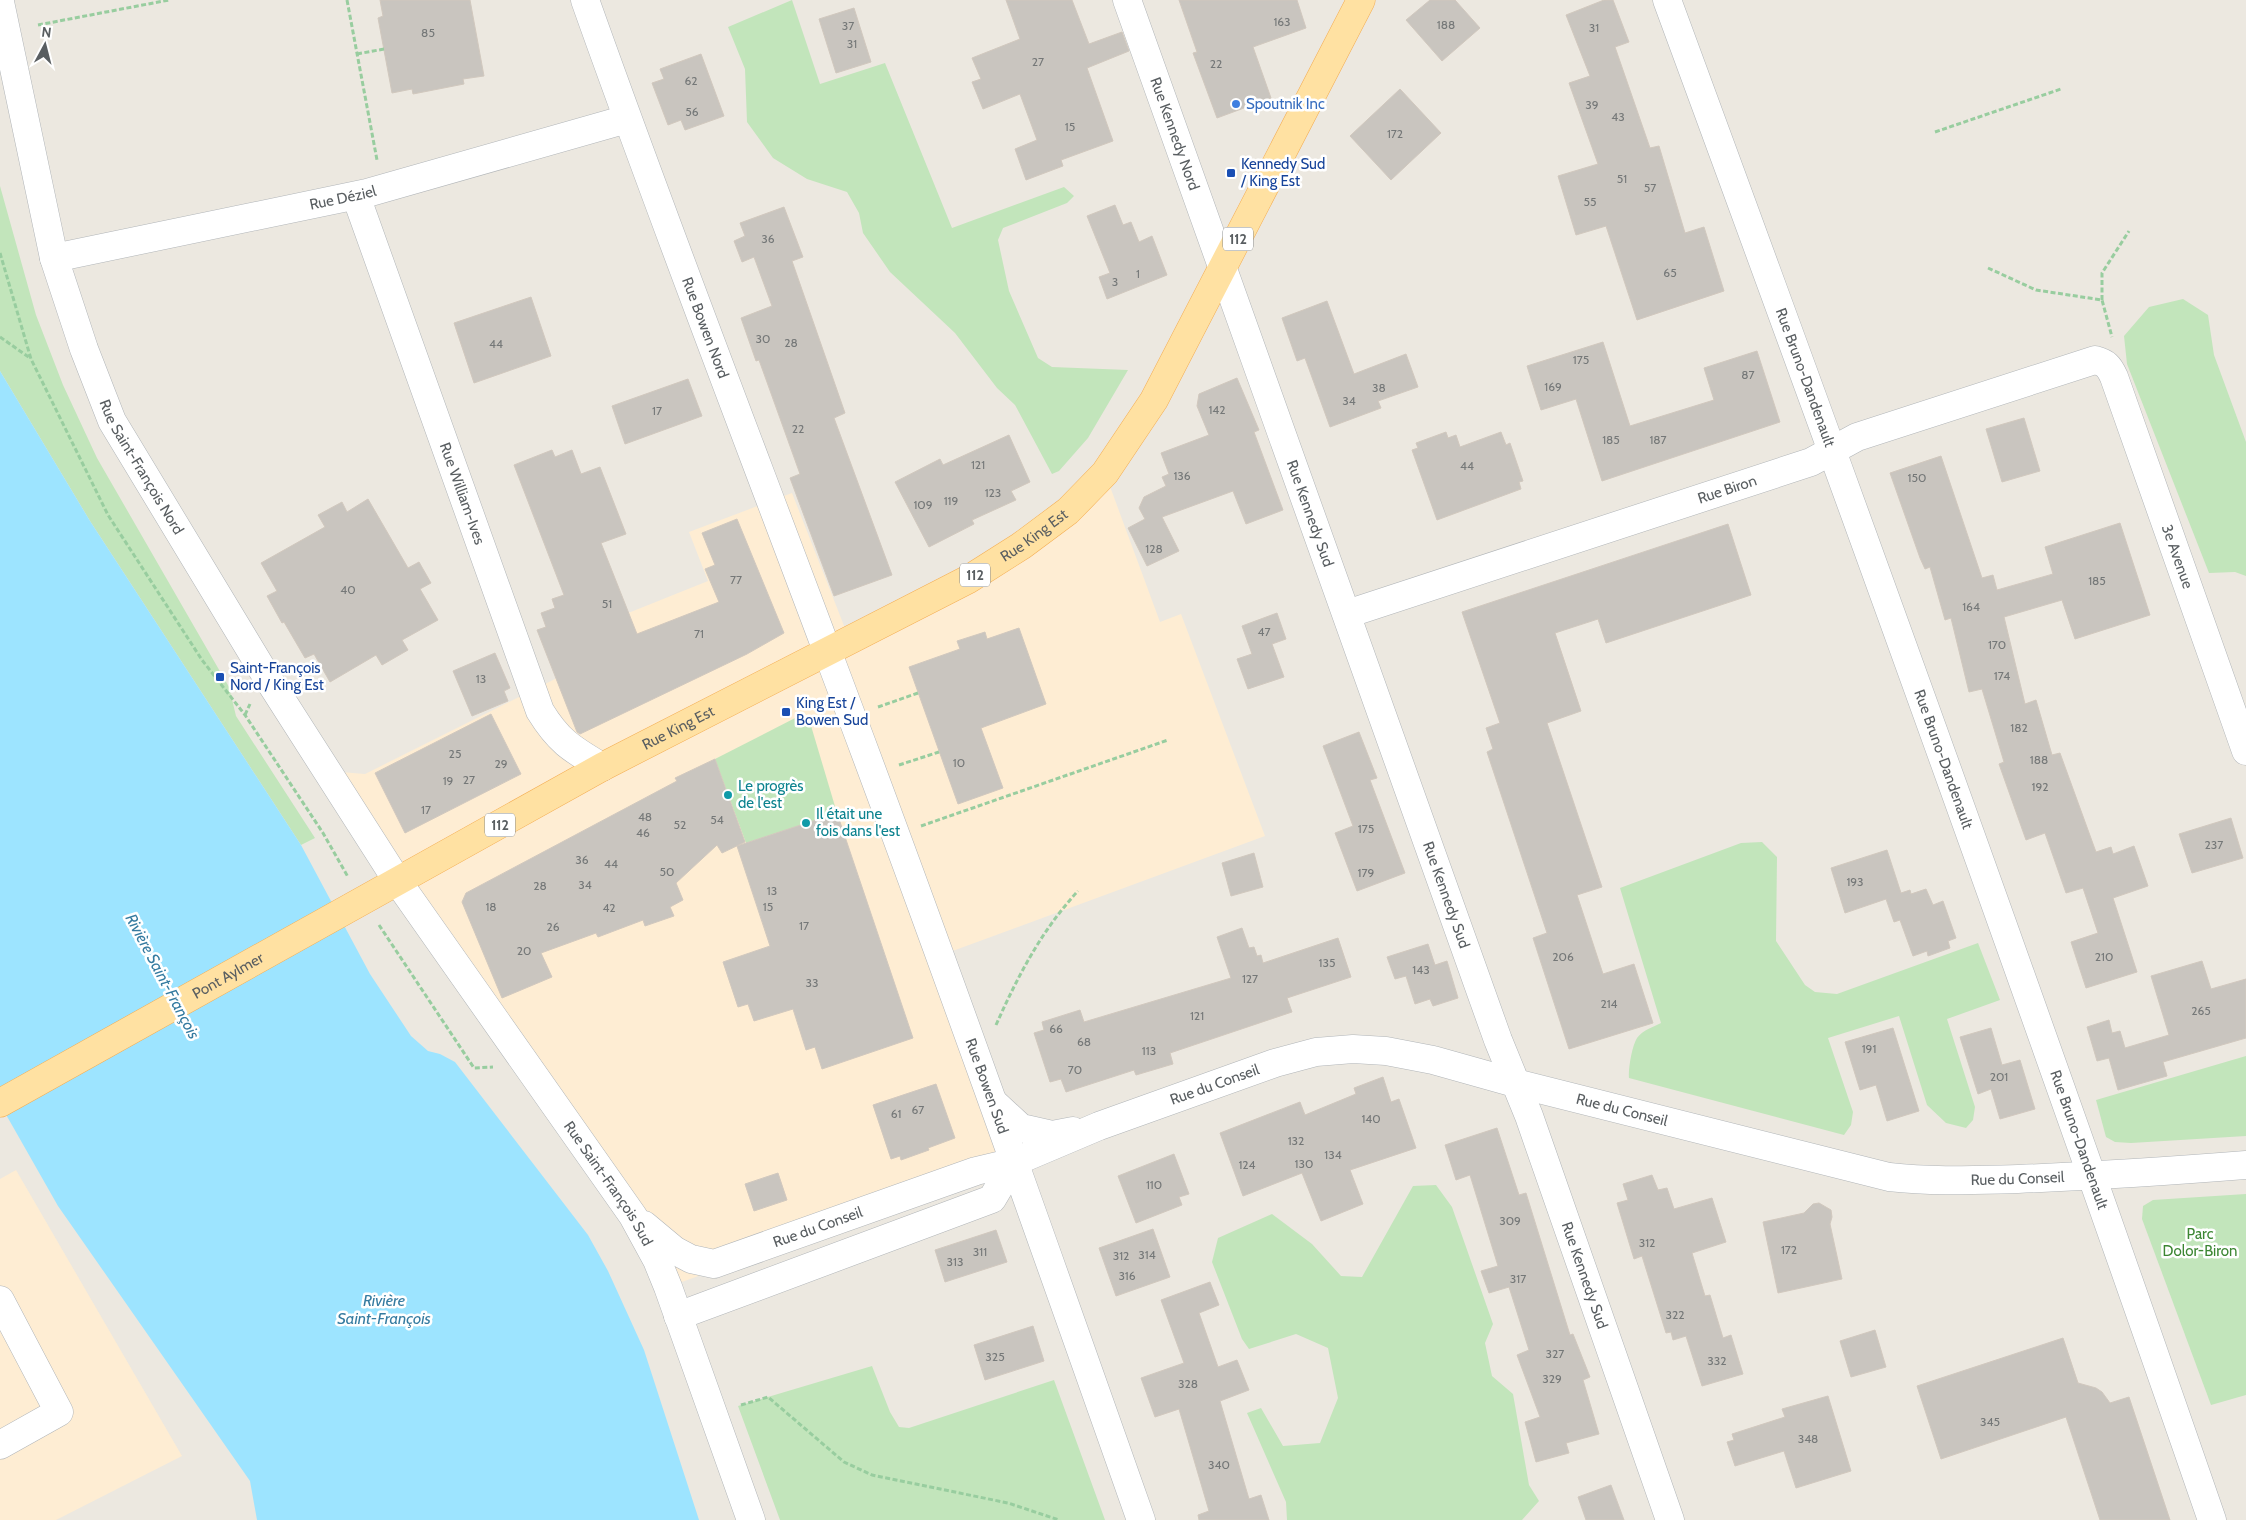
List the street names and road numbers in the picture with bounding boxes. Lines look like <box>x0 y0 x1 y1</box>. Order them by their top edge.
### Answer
street label: Rue Kennedy Nord <box>1146 75 1203 193</box>
street label: Rue Déziel <box>308 182 379 214</box>
road number: 112 <box>1223 228 1253 250</box>
street label: Rue Bowen Nord <box>678 275 732 381</box>
street label: Rue Bruno-Dandenault <box>1772 305 1839 449</box>
street label: Rue Saint-François Nord <box>96 397 187 538</box>
street label: Rue William-Ives <box>436 440 489 547</box>
street label: Rue Kennedy Sud <box>1283 457 1337 569</box>
street label: Rue Biron <box>1695 471 1759 508</box>
street label: Rue King Est <box>997 505 1071 566</box>
street label: 3e Avenue <box>2158 522 2197 591</box>
road number: 112 <box>960 564 990 586</box>
street label: Rue Bruno-Dandenault <box>1910 687 1977 831</box>
street label: Rue King Est <box>639 702 717 754</box>
road number: 112 <box>485 814 515 836</box>
street label: Rue Kennedy Sud <box>1419 839 1474 951</box>
street label: Pont Aylmer <box>189 949 267 1003</box>
street label: Rue Bowen Sud <box>962 1036 1012 1136</box>
street label: Rue du Conseil <box>1167 1060 1262 1109</box>
street label: Rue Bruno-Dandenault <box>2046 1068 2112 1212</box>
street label: Rue du Conseil <box>1574 1090 1670 1130</box>
street label: Rue Saint-François Sud <box>560 1118 657 1249</box>
street label: Rue du Conseil <box>1970 1168 2065 1189</box>
street label: Rue du Conseil <box>771 1203 865 1251</box>
street label: Rue Kennedy Sud <box>1558 1219 1612 1331</box>

